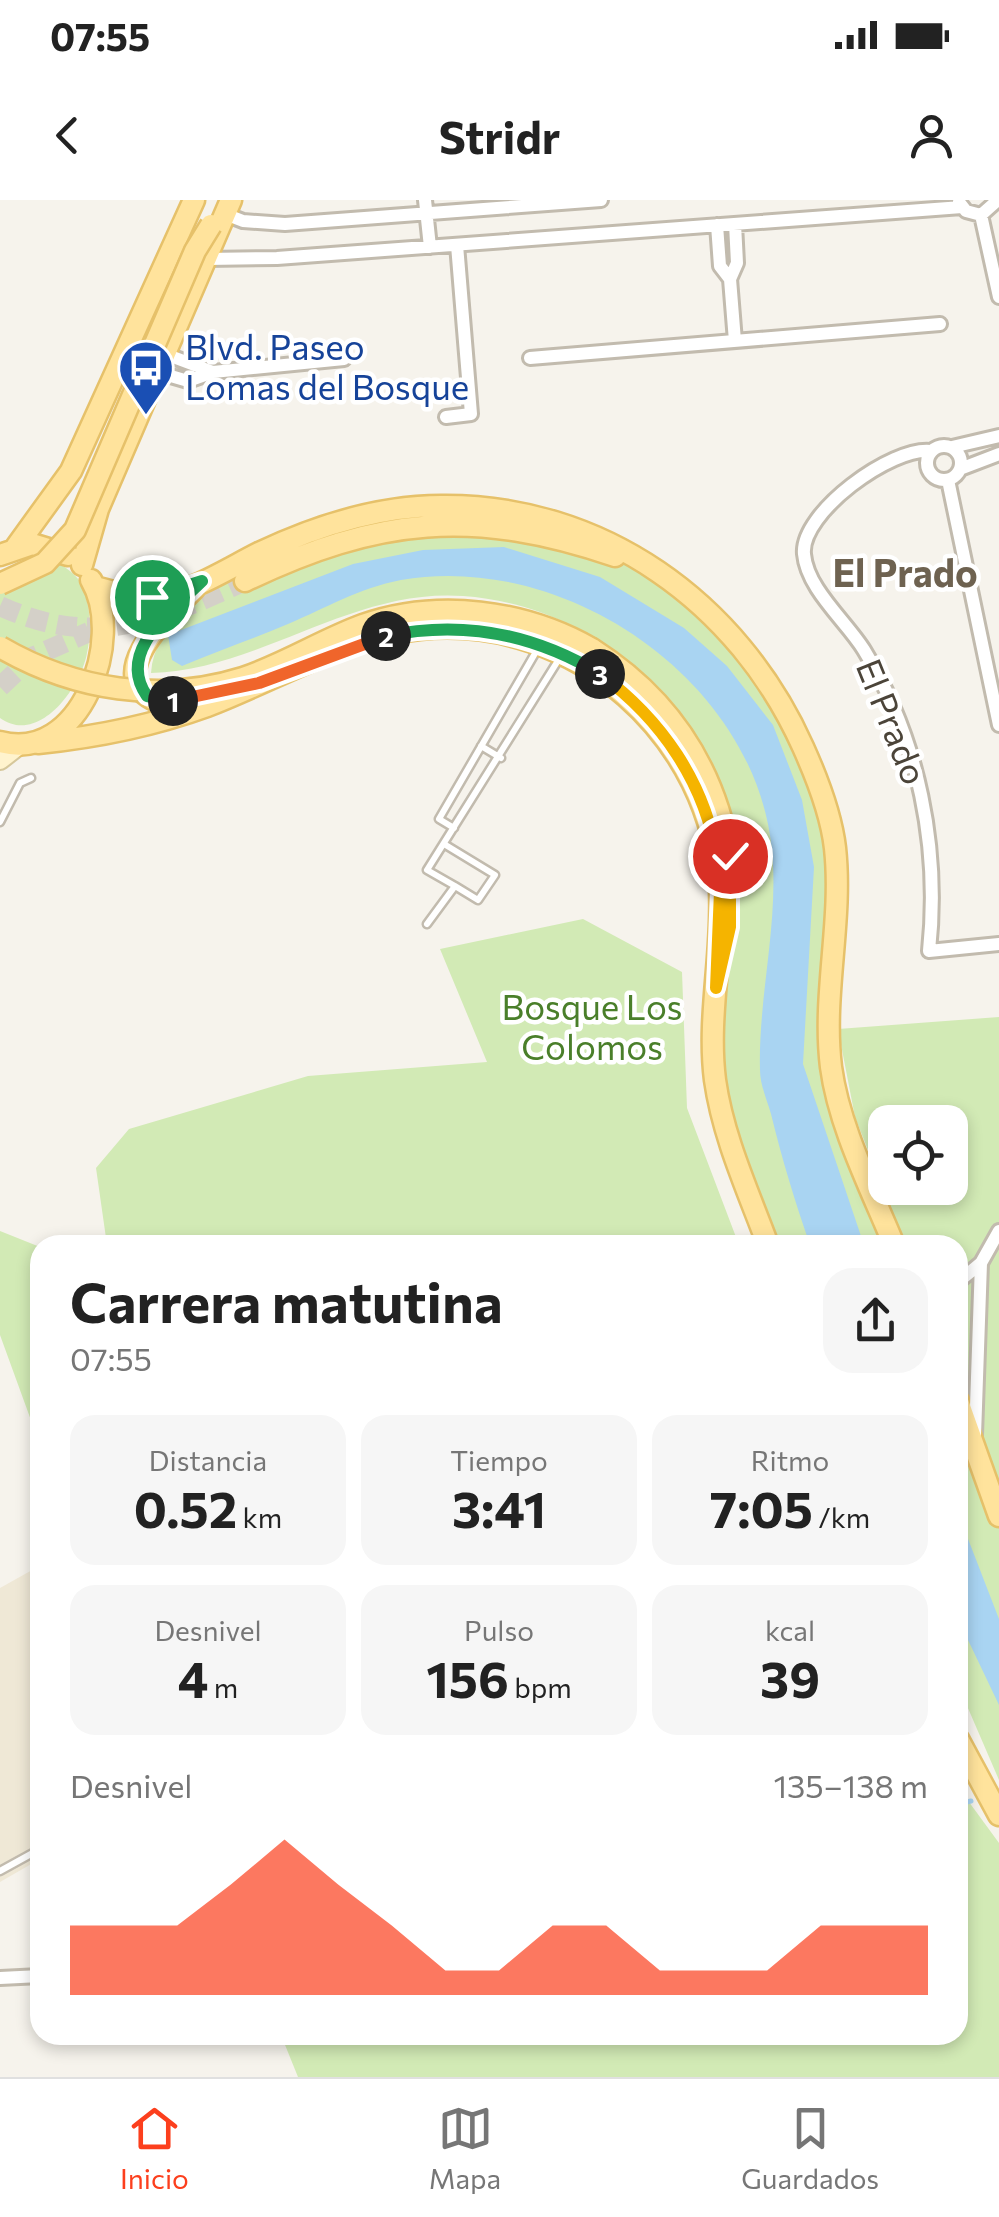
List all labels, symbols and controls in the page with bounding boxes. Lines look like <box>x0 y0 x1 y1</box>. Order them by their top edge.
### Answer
text: 07:55 <box>50 12 150 59</box>
icon: back <box>40 108 95 163</box>
text: Stridr <box>439 108 560 163</box>
icon: person <box>904 108 959 163</box>
place label: Blvd. Paseo Lomas del Bosque <box>185 324 469 407</box>
bus stop icon: Blvd. Paseo Lomas del Bosque <box>116 338 176 417</box>
district label: El Prado <box>832 548 978 595</box>
pin <box>110 555 195 640</box>
icon: arrive <box>125 570 180 625</box>
pin: 2 <box>361 611 411 661</box>
text: 2 <box>378 619 394 653</box>
pin: 3 <box>575 649 625 699</box>
street label: El Prado <box>849 652 938 790</box>
text: 3 <box>592 657 608 691</box>
pin: 1 <box>148 676 198 726</box>
text: 1 <box>167 684 179 718</box>
pin <box>688 814 773 899</box>
icon: check <box>703 829 758 884</box>
park label: Bosque Los Colomos <box>502 984 682 1067</box>
map controls <box>868 1105 968 1205</box>
button: locate <box>868 1105 968 1205</box>
text: Carrera matutina <box>70 1267 503 1334</box>
button: share <box>823 1268 928 1373</box>
text: 07:55 <box>70 1338 152 1378</box>
text: Distancia <box>149 1443 267 1477</box>
text: Tiempo <box>450 1443 548 1477</box>
text: Ritmo <box>751 1443 829 1477</box>
text: 0.52 <box>134 1477 237 1538</box>
text: 3:41 <box>452 1477 546 1538</box>
text: 7:05 <box>710 1477 813 1538</box>
text: km <box>237 1500 282 1534</box>
text: /km <box>813 1500 870 1534</box>
text: Desnivel <box>154 1613 262 1647</box>
text: Pulso <box>464 1613 534 1647</box>
text: kcal <box>765 1613 815 1647</box>
text: 4 <box>178 1647 208 1708</box>
text: 156 <box>426 1647 509 1708</box>
text: 39 <box>760 1647 820 1708</box>
text: m <box>208 1670 238 1704</box>
text: bpm <box>509 1670 572 1704</box>
text: Desnivel <box>70 1765 192 1805</box>
text: 135–138 m <box>773 1765 928 1805</box>
tab: Inicio <box>120 2101 189 2195</box>
tab: Mapa <box>429 2101 501 2195</box>
tab: Guardados <box>741 2101 879 2195</box>

